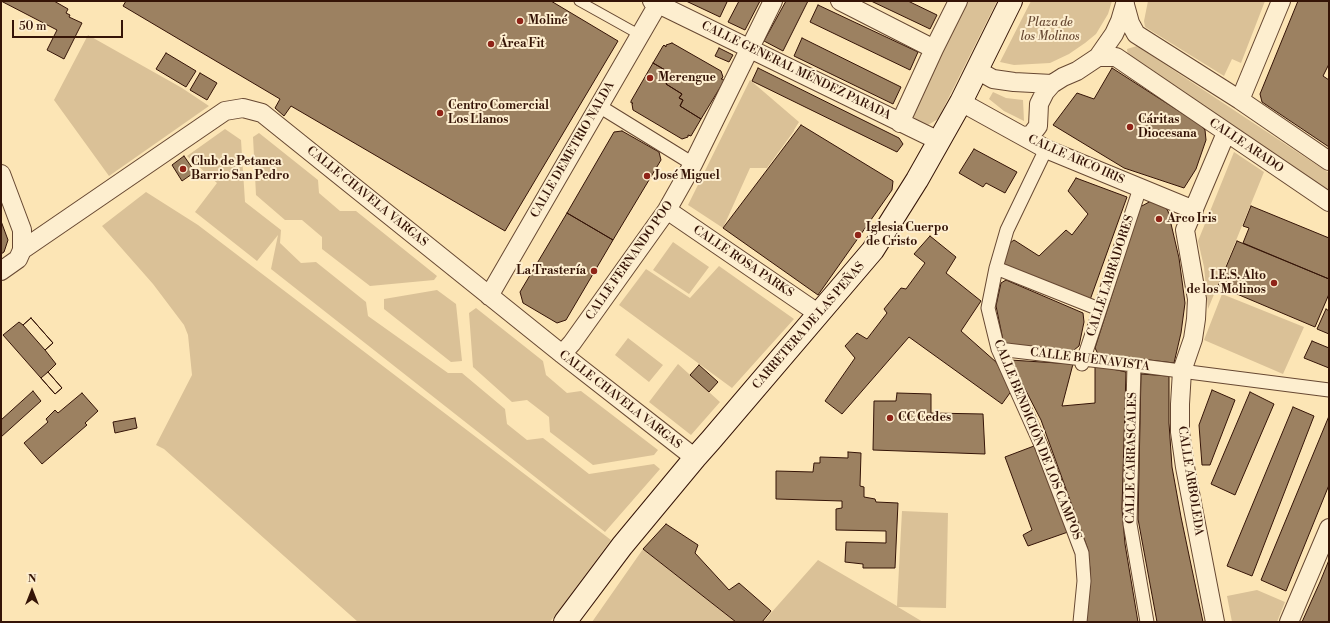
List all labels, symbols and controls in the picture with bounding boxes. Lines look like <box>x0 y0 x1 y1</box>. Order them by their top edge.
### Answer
scale bar <box>14 12 125 38</box>
place label: Moliné <box>528 14 568 28</box>
marker: Moliné <box>515 16 525 26</box>
park label: Plaza de los Molinos <box>1020 16 1080 44</box>
text: 50 m <box>19 19 47 34</box>
street label: CALLE GENERAL MÉNDEZ PARADA <box>699 19 893 123</box>
place label: Área Fit <box>499 37 545 51</box>
marker: Área Fit <box>486 39 496 49</box>
place label: Merengue <box>658 71 716 85</box>
marker: Merengue <box>645 73 655 83</box>
street label: CALLE DEMETRIO NALDA <box>528 79 618 221</box>
place label: Centro Comercial Los Llanos <box>448 99 549 127</box>
marker: Centro Comercial Los Llanos <box>435 108 445 118</box>
place label: Cáritas Diocesana <box>1138 113 1197 141</box>
street label: CALLE ARADO <box>1206 116 1286 176</box>
marker: Cáritas Diocesana <box>1125 122 1135 132</box>
street label: CALLE ARCO IRIS <box>1025 132 1127 188</box>
street label: CALLE CHAVELA VARGAS <box>304 144 430 250</box>
place label: Club de Petanca Barrio San Pedro <box>191 155 289 183</box>
marker: Club de Petanca Barrio San Pedro <box>178 164 188 174</box>
place label: José Miguel <box>655 169 720 183</box>
marker: José Miguel <box>642 171 652 181</box>
street label: CALLE FERNANDO POO <box>583 199 677 323</box>
place label: Arco Iris <box>1167 212 1217 226</box>
street label: CALLE LABRADORES <box>1085 213 1137 339</box>
marker: Arco Iris <box>1154 214 1164 224</box>
place label: Iglesia Cuerpo de Cristo <box>866 221 948 249</box>
street label: CALLE ROSA PARKS <box>690 223 796 301</box>
marker: Iglesia Cuerpo de Cristo <box>853 230 863 240</box>
street label: CARRETERA DE LAS PEÑAS <box>750 260 868 392</box>
place label: La Trastería <box>516 264 586 278</box>
marker: La Trastería <box>589 266 599 276</box>
place label: I.E.S. Alto de los Molinos <box>1186 269 1266 297</box>
marker: I.E.S. Alto de los Molinos <box>1269 278 1279 288</box>
street label: CALLE BENDICIÓN DE LOS CAMPOS <box>990 338 1084 542</box>
street label: CALLE BUENAVISTA <box>1029 345 1151 375</box>
street label: CALLE CHAVELA VARGAS <box>556 348 684 452</box>
street label: CALLE CARRASCALES <box>1124 392 1140 524</box>
place label: CC Cedes <box>898 411 951 425</box>
marker: CC Cedes <box>885 413 895 423</box>
street label: CALLE ARBOLEDA <box>1174 425 1206 537</box>
north arrow <box>12 571 52 611</box>
text: N <box>28 572 36 586</box>

